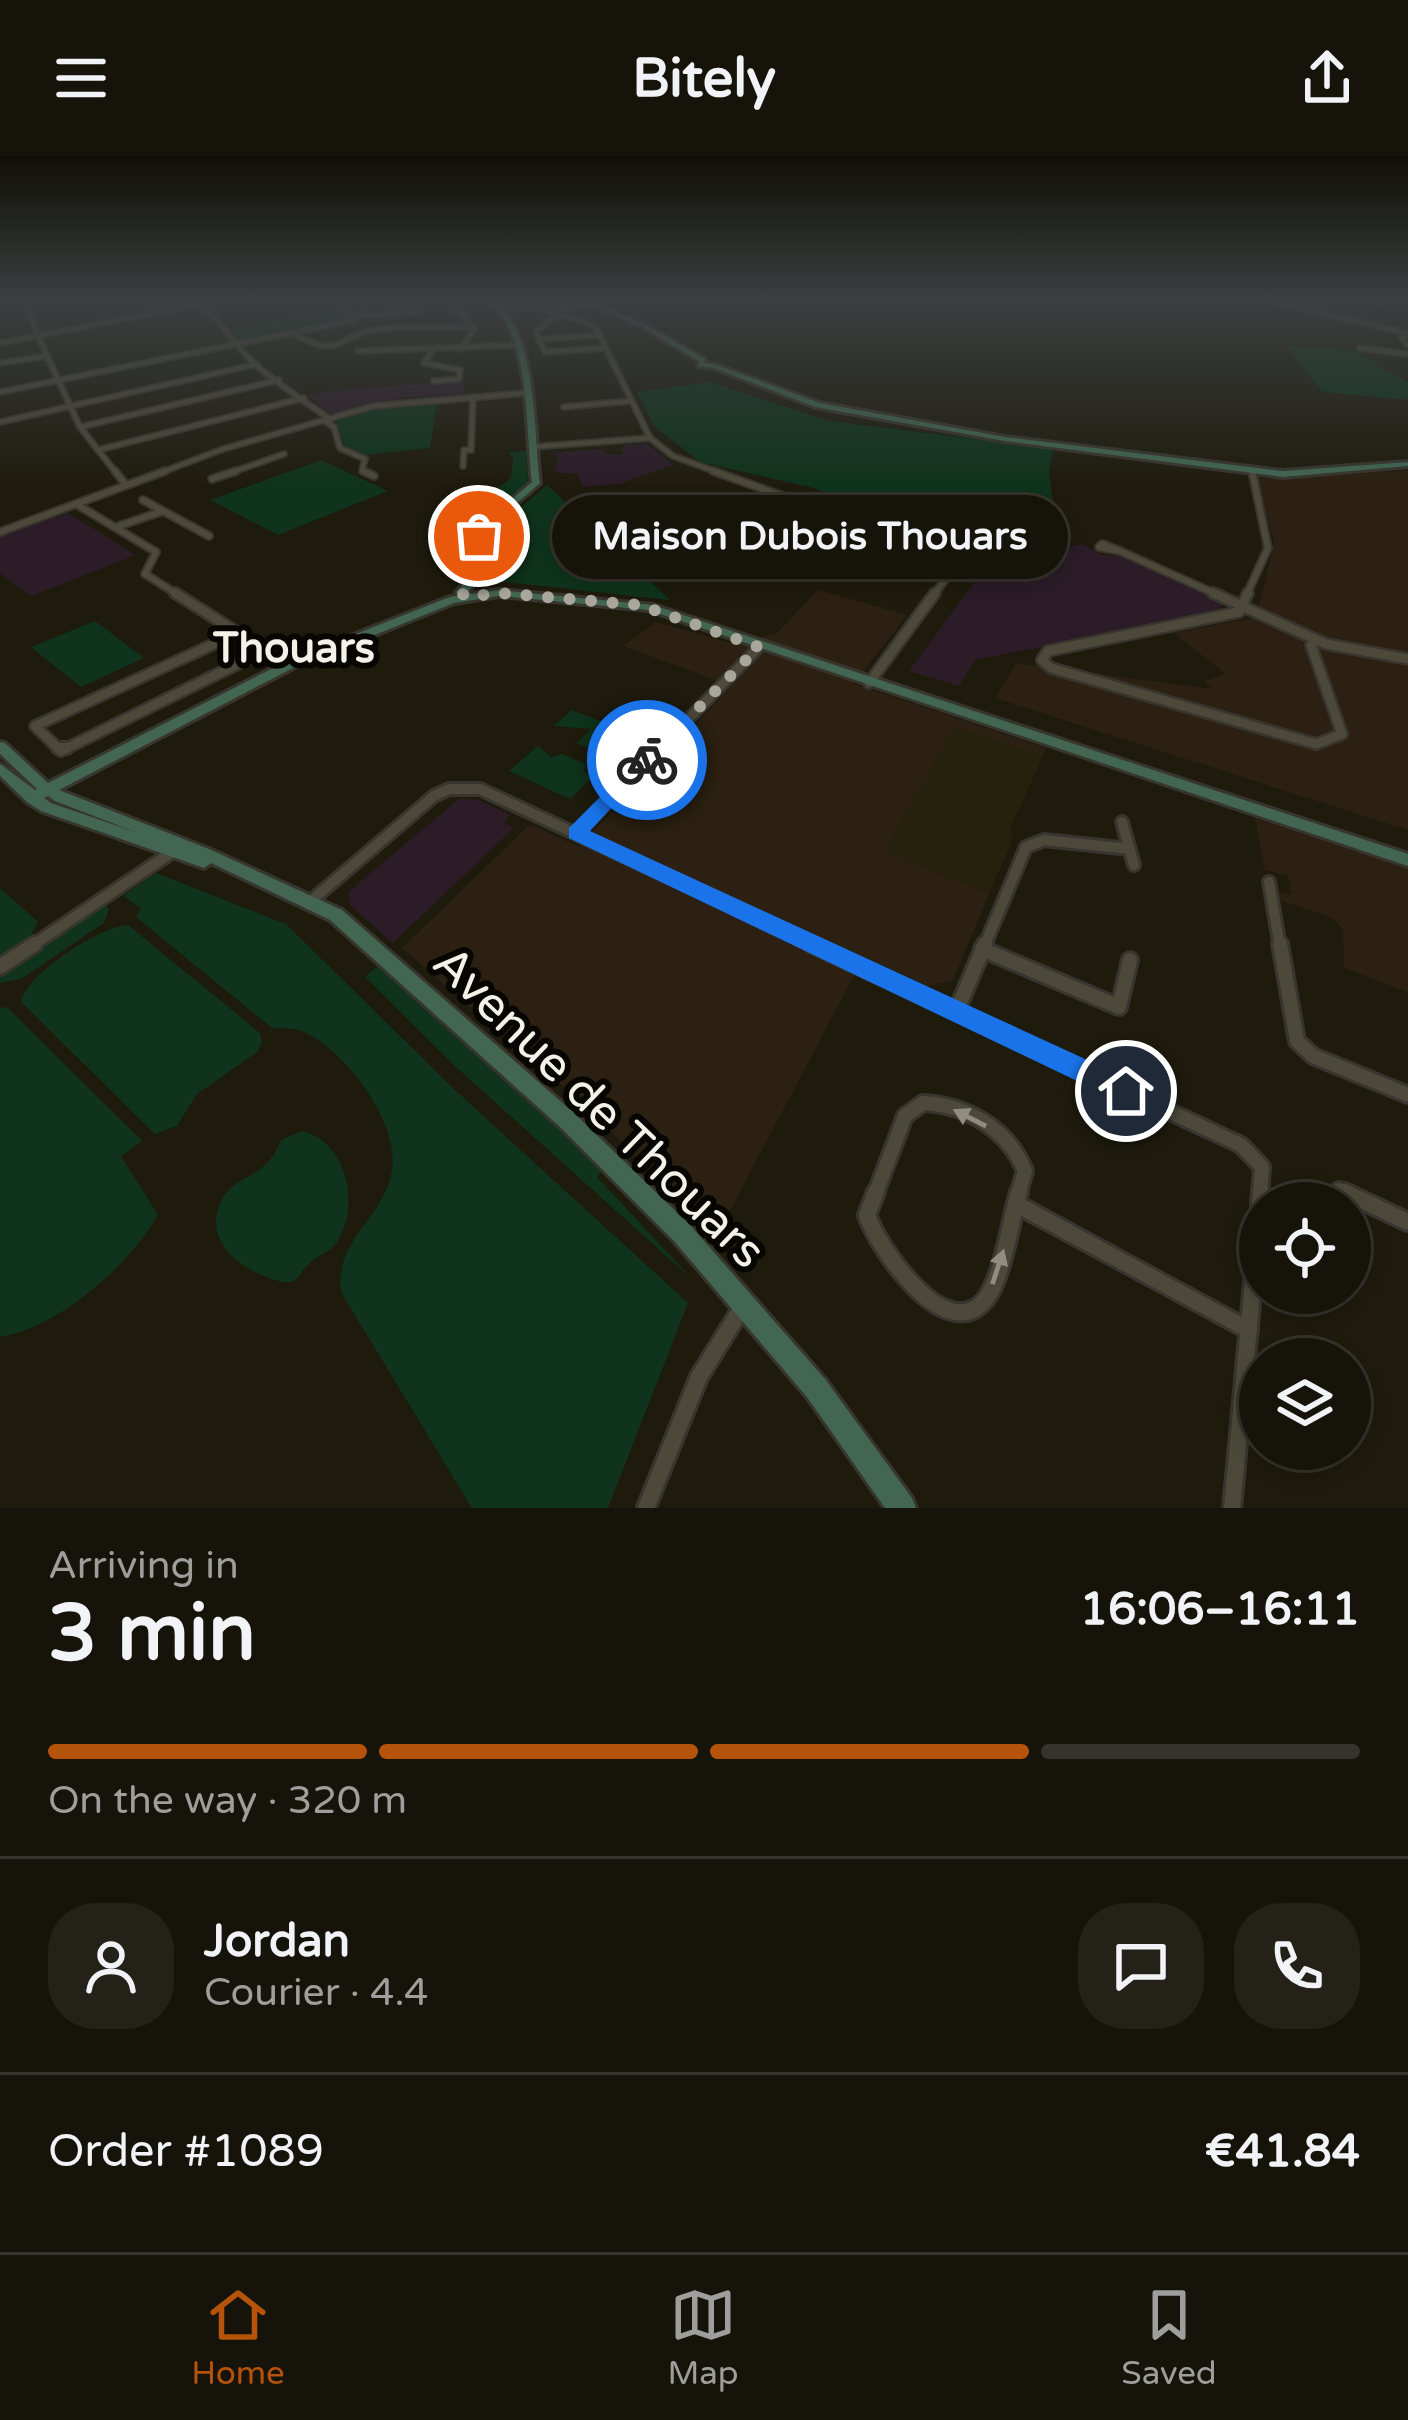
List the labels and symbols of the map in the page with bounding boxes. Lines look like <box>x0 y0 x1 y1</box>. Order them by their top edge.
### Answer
pin <box>428 485 530 587</box>
callout: Maison Dubois Thouars <box>551 494 1067 578</box>
district label: Thouars <box>212 623 375 674</box>
courier <box>587 700 707 820</box>
street label: Avenue de Thouars <box>420 934 777 1281</box>
pin <box>1075 1040 1177 1142</box>
one-way arrow <box>952 1108 987 1128</box>
one-way arrow <box>990 1248 1008 1285</box>

